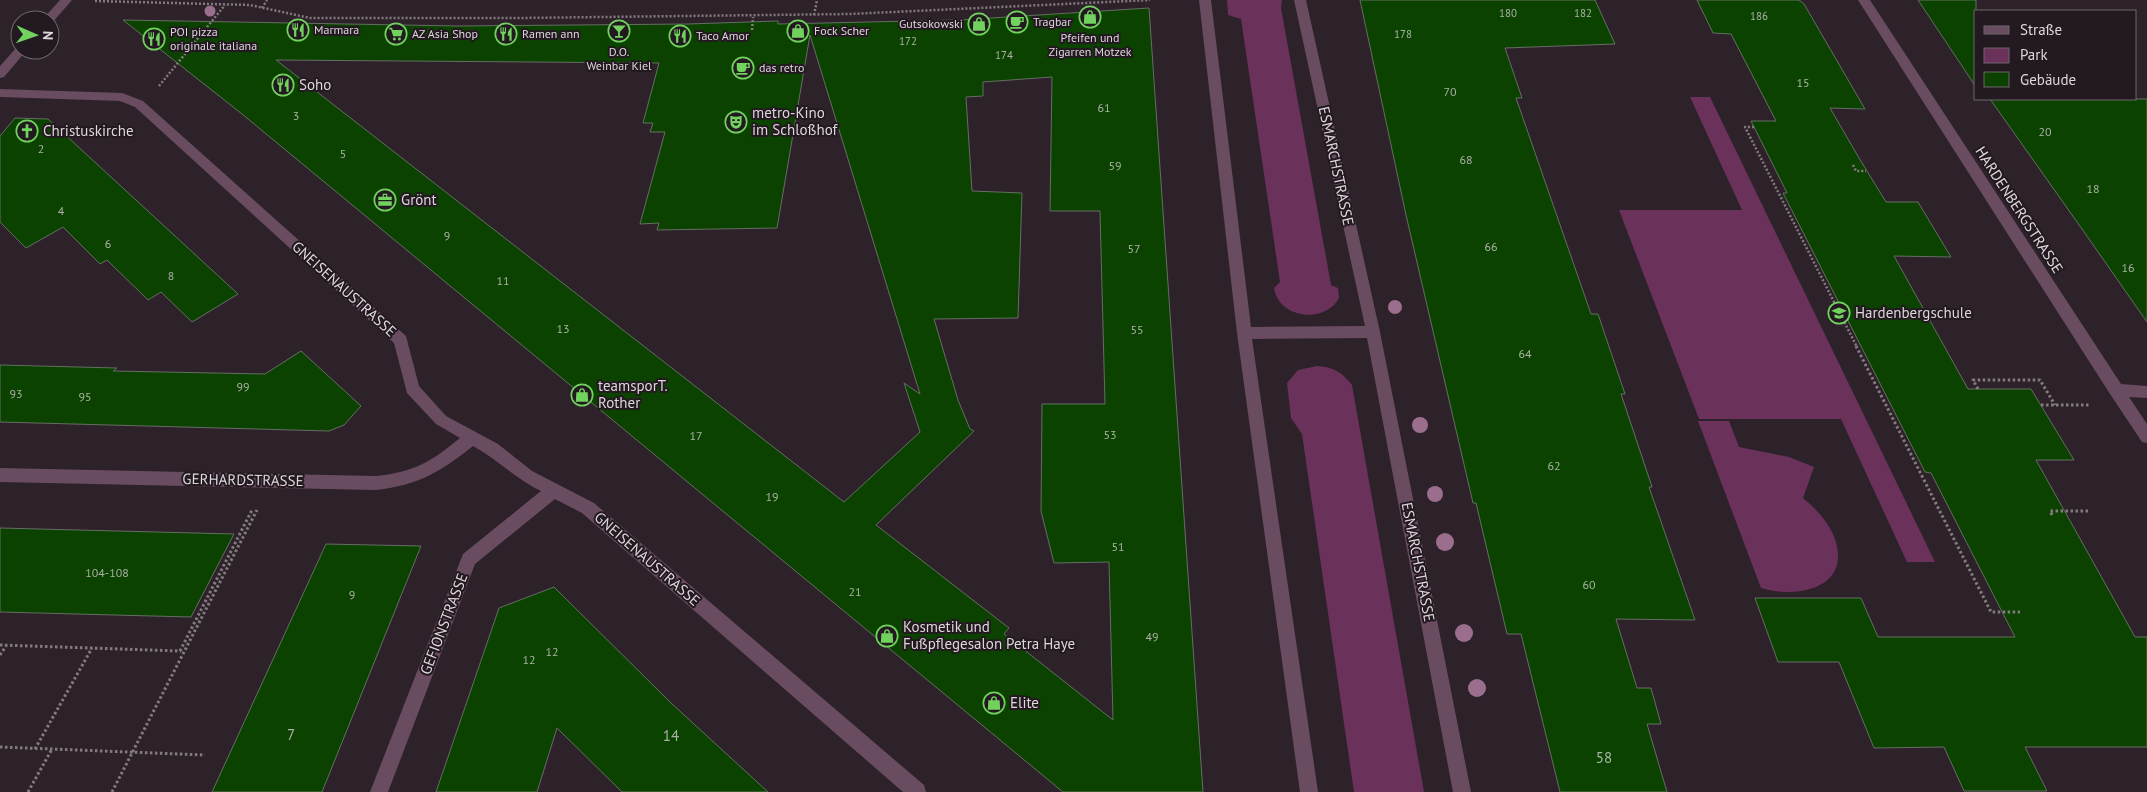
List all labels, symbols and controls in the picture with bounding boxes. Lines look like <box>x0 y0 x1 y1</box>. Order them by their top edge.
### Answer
shop icon: Pfeifen und Zigarren Motzek <box>1078 5 1102 29</box>
house number: 180 <box>1499 6 1517 20</box>
house number: 182 <box>1574 6 1592 20</box>
house number: 186 <box>1750 9 1768 23</box>
north arrow <box>10 10 60 60</box>
cafe icon: Tragbar <box>1005 10 1029 34</box>
legend <box>1974 10 2137 100</box>
shop icon: Gutsokowski <box>967 12 991 36</box>
place label: Tragbar <box>1033 14 1071 29</box>
place label: Gutsokowski <box>899 16 963 31</box>
restaurant icon: Marmara <box>286 18 310 42</box>
bar icon: D.O. Weinbar Kiel <box>607 19 631 43</box>
shop icon: Fock Scher <box>786 19 810 43</box>
text: Straße <box>2020 20 2062 39</box>
place label: Marmara <box>314 22 359 37</box>
supermarket icon: AZ Asia Shop <box>384 22 408 46</box>
restaurant icon: Ramen ann <box>494 22 518 46</box>
place label: Fock Scher <box>814 23 869 38</box>
place label: POI pizza originale italiana <box>170 24 257 53</box>
restaurant icon: Taco Amor <box>668 24 692 48</box>
place label: AZ Asia Shop <box>412 26 478 41</box>
place label: Ramen ann <box>522 26 580 41</box>
restaurant icon: POI pizza originale italiana <box>142 27 166 51</box>
house number: 178 <box>1394 27 1412 41</box>
place label: Taco Amor <box>696 28 749 43</box>
place label: Pfeifen und Zigarren Motzek <box>1048 30 1132 59</box>
text: N <box>39 31 57 40</box>
house number: 172 <box>899 34 917 48</box>
place label: D.O. Weinbar Kiel <box>586 44 652 73</box>
text: Park <box>2020 45 2048 64</box>
house number: 174 <box>995 48 1013 62</box>
cafe icon: das retro <box>731 56 755 80</box>
place label: das retro <box>759 60 804 75</box>
text: Gebäude <box>2020 70 2076 89</box>
restaurant icon: Soho <box>271 73 295 97</box>
place label: Soho <box>299 75 331 94</box>
house number: 15 <box>1796 75 1810 90</box>
house number: 70 <box>1443 84 1457 99</box>
house number: 61 <box>1097 100 1111 115</box>
place label: metro-Kino im Schloßhof <box>752 103 839 139</box>
street label: ESMARCHSTRASSE <box>1315 105 1358 227</box>
house number: 3 <box>293 108 299 123</box>
theatre icon: metro-Kino im Schloßhof <box>724 110 748 134</box>
church icon: Christuskirche <box>15 119 39 143</box>
place label: Christuskirche <box>43 121 134 140</box>
house number: 20 <box>2038 124 2052 139</box>
house number: 2 <box>38 141 44 156</box>
street label: HARDENBERGSTRASSE <box>1971 143 2068 277</box>
house number: 5 <box>340 146 346 161</box>
house number: 68 <box>1459 152 1473 167</box>
house number: 59 <box>1108 158 1122 173</box>
house number: 18 <box>2086 181 2100 196</box>
office icon: Grönt <box>373 188 397 212</box>
place label: Grönt <box>401 190 437 209</box>
house number: 4 <box>58 203 65 218</box>
house number: 9 <box>444 228 450 243</box>
house number: 6 <box>105 236 111 251</box>
street label: GNEISENAUSTRASSE <box>288 237 400 340</box>
house number: 66 <box>1484 239 1498 254</box>
house number: 57 <box>1127 241 1141 256</box>
house number: 16 <box>2121 260 2135 275</box>
house number: 8 <box>168 268 174 283</box>
house number: 11 <box>496 273 510 288</box>
school or university icon: Hardenbergschule <box>1827 301 1851 325</box>
place label: Hardenbergschule <box>1855 303 1972 322</box>
house number: 13 <box>556 321 570 336</box>
house number: 55 <box>1130 322 1144 337</box>
house number: 64 <box>1518 346 1532 361</box>
place label: teamsporT. Rother <box>598 376 668 412</box>
house number: 99 <box>236 379 250 394</box>
shop icon: teamsporT. Rother <box>570 383 594 407</box>
house number: 93 <box>9 386 23 401</box>
house number: 95 <box>78 389 92 404</box>
house number: 53 <box>1103 427 1117 442</box>
house number: 17 <box>689 428 703 443</box>
house number: 62 <box>1547 458 1561 473</box>
street label: GERHARDSTRASSE <box>182 469 304 490</box>
house number: 19 <box>765 489 779 504</box>
street label: ESMARCHSTRASSE <box>1398 501 1439 623</box>
street label: GNEISENAUSTRASSE <box>591 508 704 610</box>
house number: 51 <box>1111 539 1125 554</box>
house number: 104-108 <box>85 565 129 580</box>
street label: GEFIONSTRASSE <box>415 570 472 677</box>
house number: 60 <box>1582 577 1596 592</box>
house number: 21 <box>848 584 862 599</box>
house number: 9 <box>349 587 355 602</box>
place label: Kosmetik und Fußpflegesalon Petra Haye <box>903 617 1075 653</box>
shop icon: Kosmetik und Fußpflegesalon Petra Haye <box>875 624 899 648</box>
house number: 49 <box>1145 629 1159 644</box>
house number: 12 <box>545 644 559 659</box>
house number: 12 <box>522 652 536 667</box>
shop icon: Elite <box>982 691 1006 715</box>
place label: Elite <box>1010 693 1039 712</box>
house number: 7 <box>287 725 295 744</box>
house number: 14 <box>663 726 679 745</box>
house number: 58 <box>1596 748 1612 767</box>

